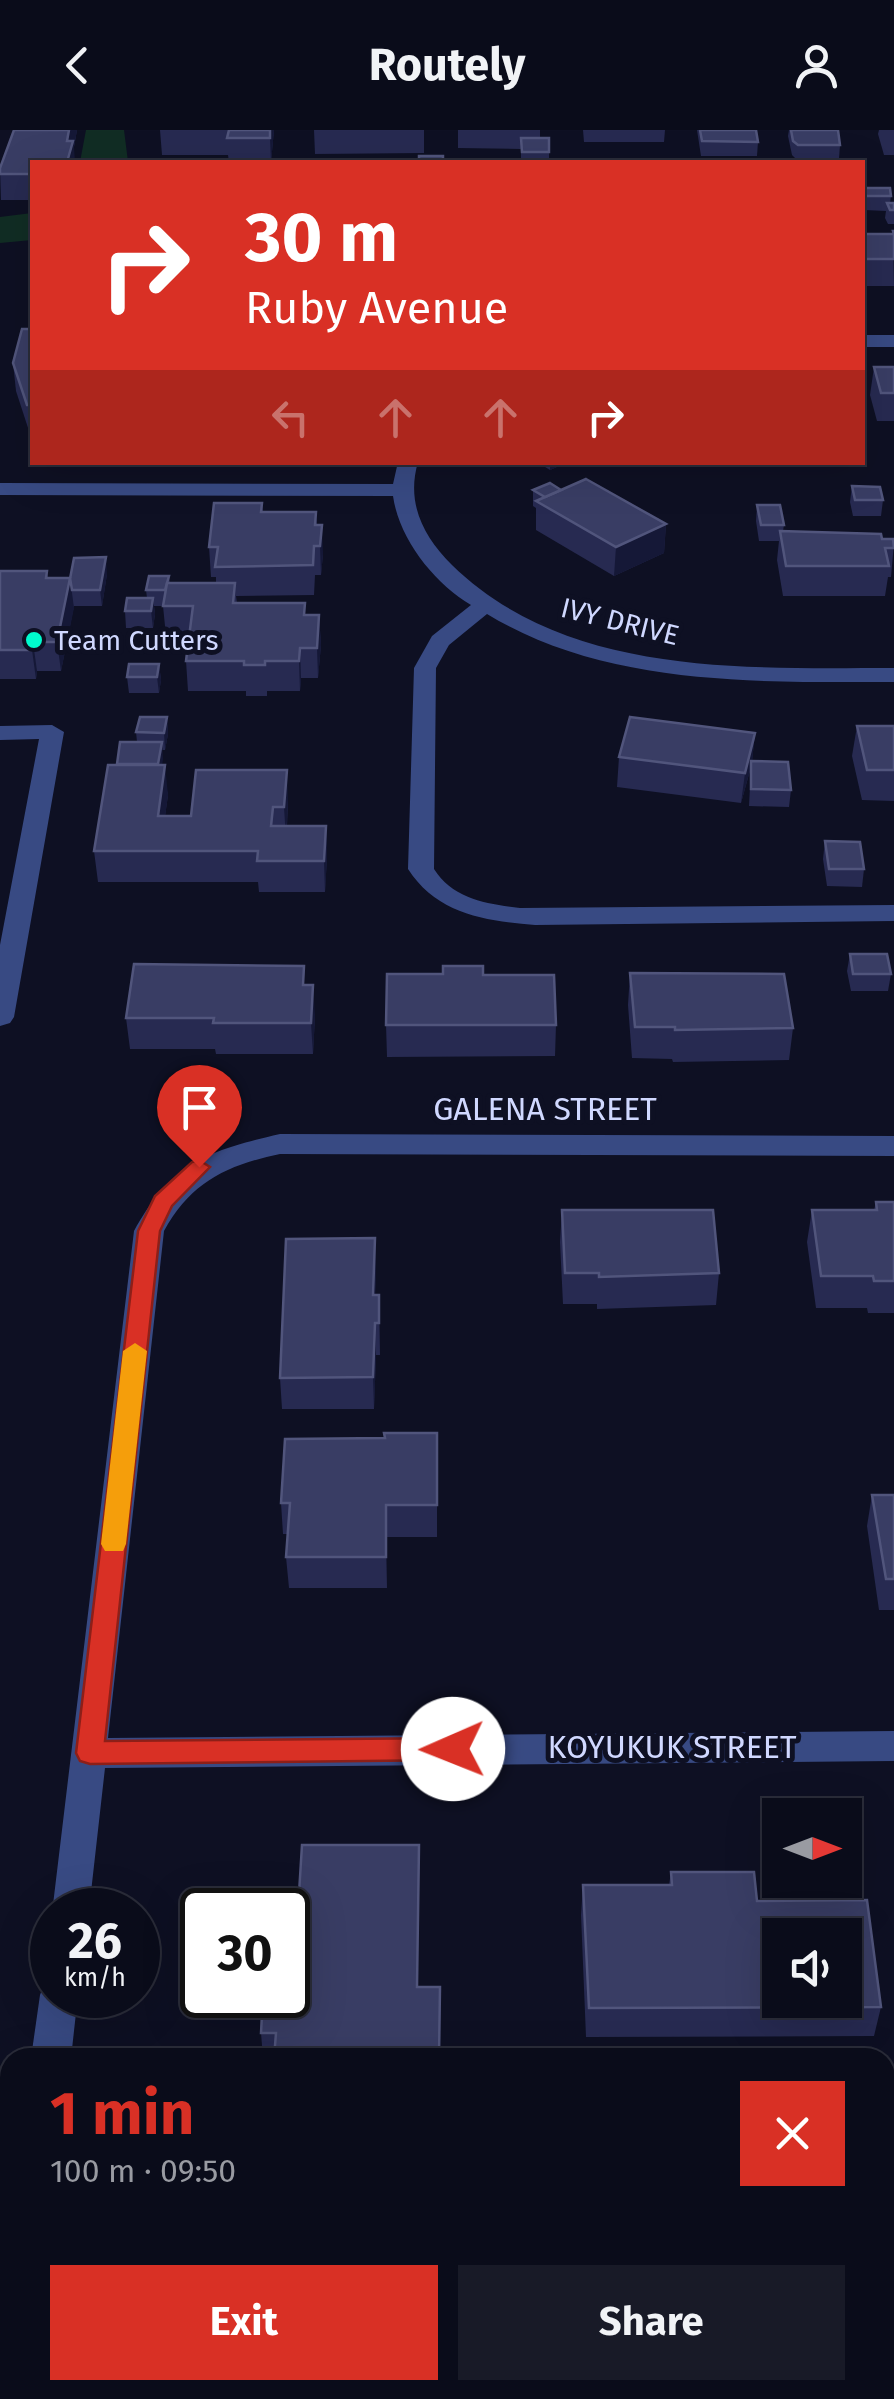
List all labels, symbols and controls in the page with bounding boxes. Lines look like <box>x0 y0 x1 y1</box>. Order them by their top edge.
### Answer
icon: back <box>50 38 105 93</box>
text: Routely <box>369 38 525 92</box>
icon: person <box>789 38 844 93</box>
text: 30 m <box>245 196 398 280</box>
icon: right <box>80 200 210 330</box>
text: Ruby Avenue <box>245 281 508 335</box>
icon: left <box>263 390 318 445</box>
icon: ahead <box>368 390 423 445</box>
icon: ahead <box>473 390 528 445</box>
icon: right <box>578 390 633 445</box>
street label: IVY DRIVE <box>557 591 682 652</box>
place label: Team Cutters <box>54 624 219 657</box>
marker: Team Cutters <box>23 629 45 651</box>
pin <box>157 1065 242 1168</box>
icon: arrive <box>172 1080 227 1135</box>
street label: GALENA STREET <box>433 1090 657 1128</box>
position arrow <box>401 1697 505 1801</box>
street label: KOYUKUK STREET <box>548 1728 797 1766</box>
north arrow <box>762 1798 862 1898</box>
map controls <box>762 1798 862 2018</box>
speed limit sign: 30 <box>180 1888 310 2018</box>
text: 26 <box>68 1911 122 1971</box>
button: sound <box>762 1918 862 2018</box>
text: km/h <box>64 1963 126 1993</box>
text: 1 min <box>50 2078 194 2150</box>
button: close <box>740 2081 845 2186</box>
text: 100 m · 09:50 <box>50 2152 236 2190</box>
button: Exit <box>50 2265 438 2380</box>
button: Share <box>458 2265 845 2380</box>

